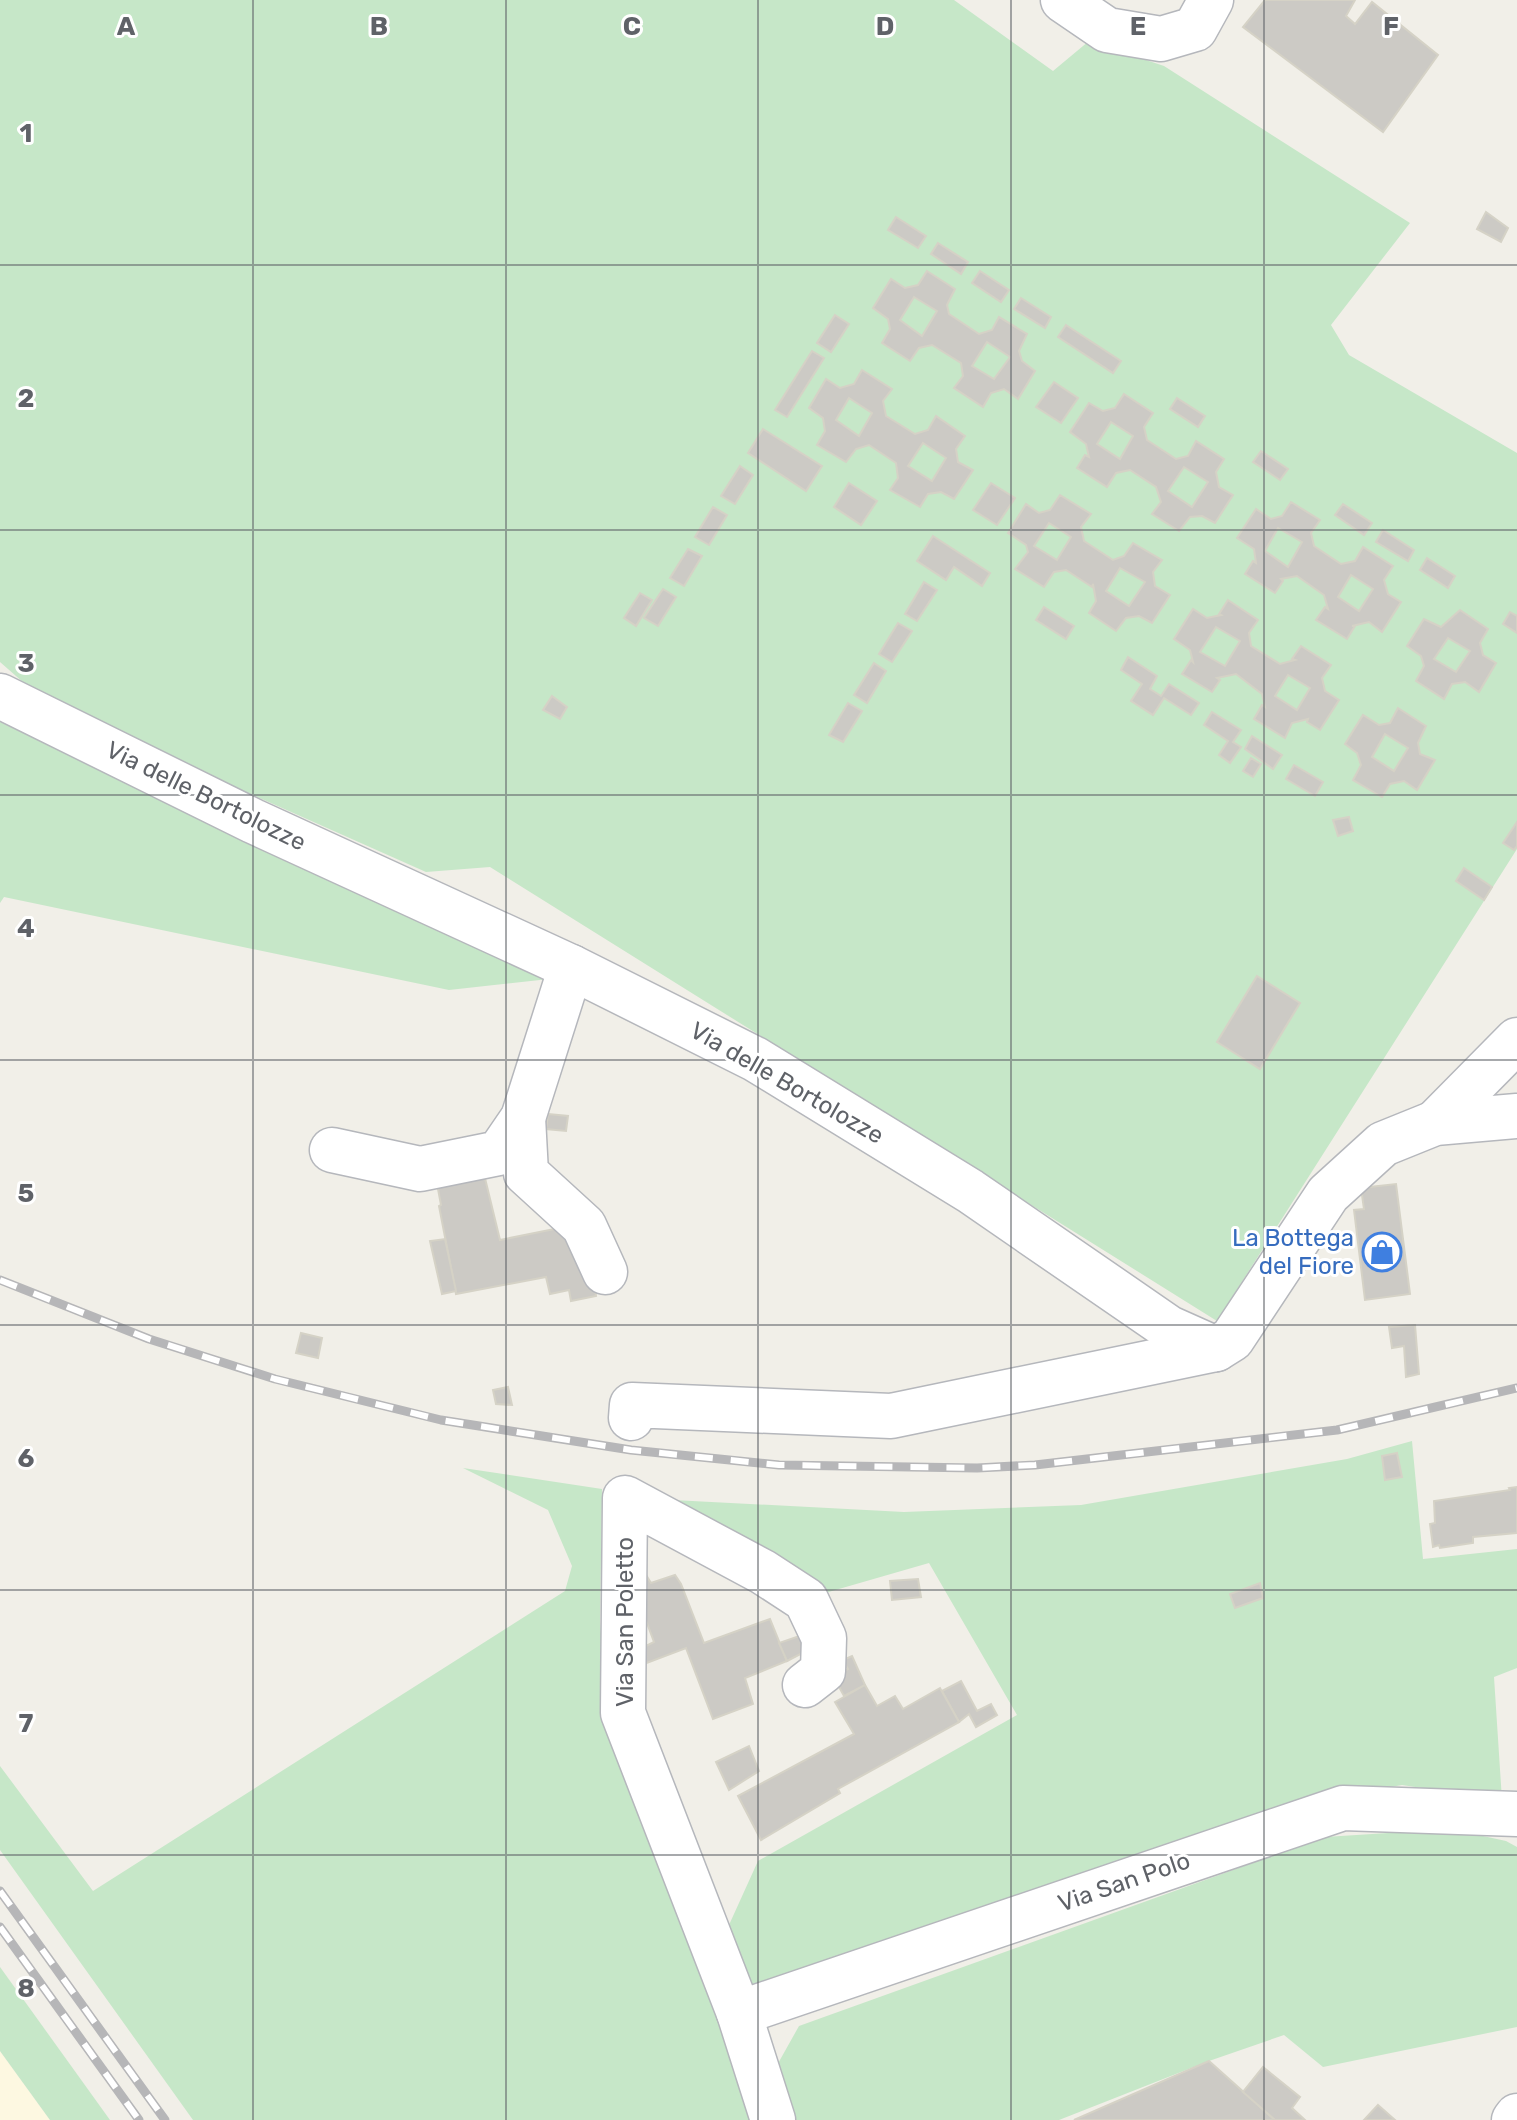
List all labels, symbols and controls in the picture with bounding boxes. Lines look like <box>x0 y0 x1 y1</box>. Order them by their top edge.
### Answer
text: A <box>117 11 136 42</box>
text: B <box>370 11 388 42</box>
text: C <box>623 11 641 42</box>
text: D <box>876 11 894 42</box>
text: E <box>1130 11 1146 42</box>
text: F <box>1383 11 1399 42</box>
text: 1 <box>20 118 32 149</box>
text: 2 <box>18 383 34 414</box>
text: 3 <box>17 648 35 679</box>
street label: Via delle Bortolozze <box>102 736 310 856</box>
text: 4 <box>17 913 35 944</box>
street label: Via delle Bortolozze <box>685 1016 889 1150</box>
text: 5 <box>18 1178 34 1209</box>
place label: La Bottega del Fiore <box>1232 1224 1354 1280</box>
shop icon: La Bottega del Fiore <box>1361 1231 1403 1273</box>
text: 6 <box>18 1443 35 1474</box>
street label: Via San Poletto <box>611 1537 639 1707</box>
text: 7 <box>19 1708 34 1739</box>
street label: Via San Polo <box>1054 1846 1194 1918</box>
text: 8 <box>17 1973 35 2004</box>

